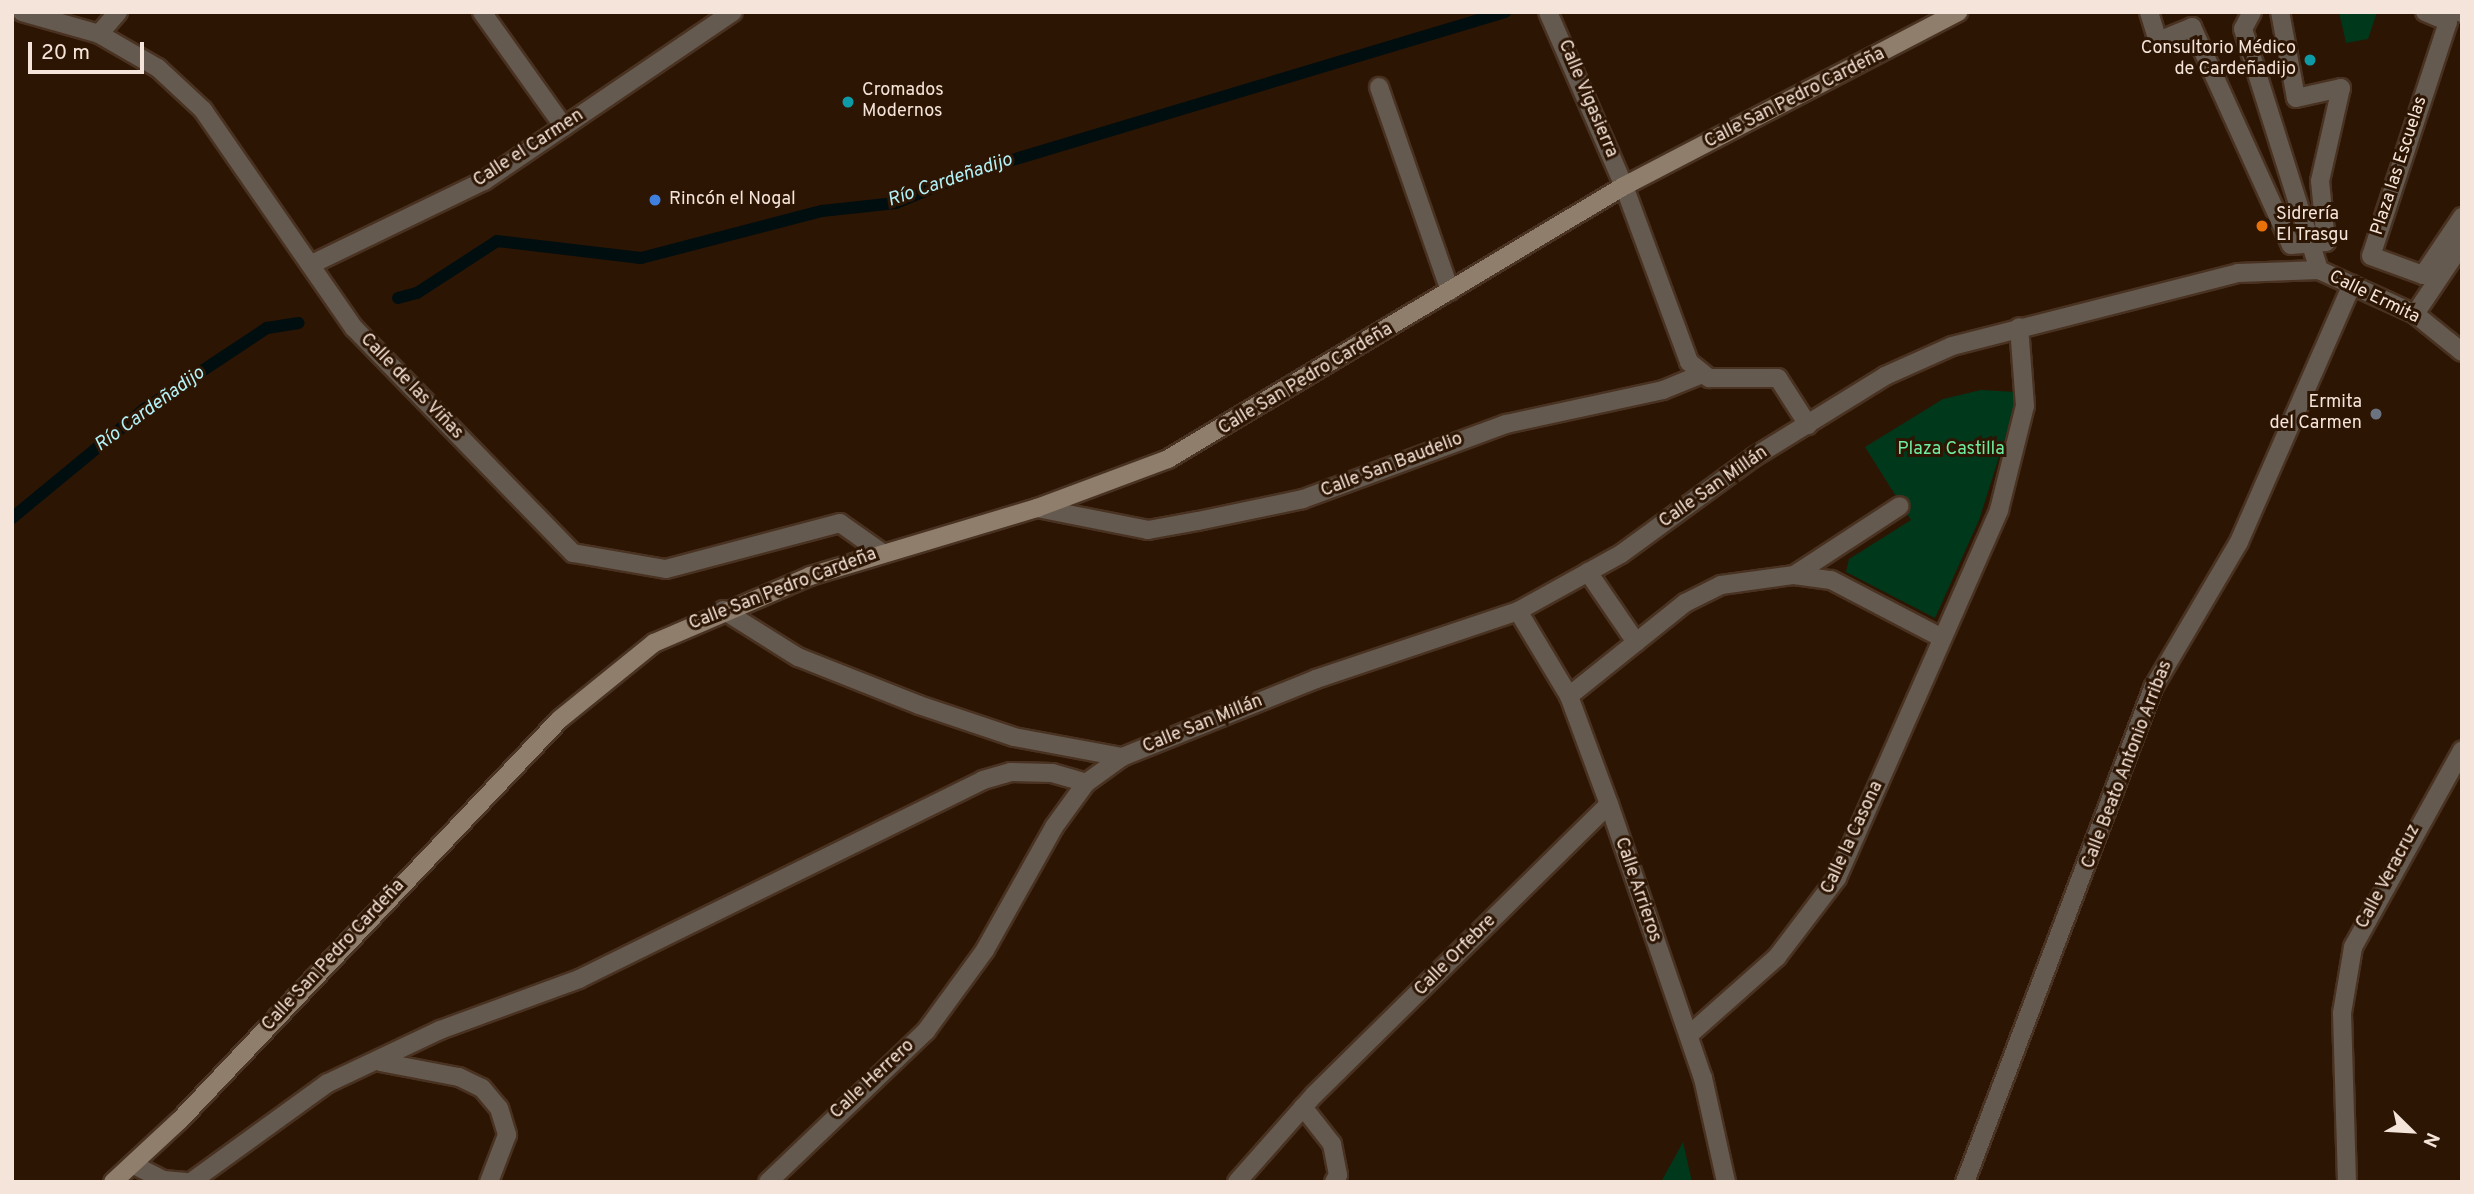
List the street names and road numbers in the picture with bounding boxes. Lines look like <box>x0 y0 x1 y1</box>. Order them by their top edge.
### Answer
street label: Calle Vigasierra <box>1552 37 1622 161</box>
street label: Calle San Pedro Cardeña <box>1701 44 1889 154</box>
street label: Plaza las Escuelas <box>2367 94 2433 238</box>
street label: Calle el Carmen <box>470 105 588 193</box>
street label: Calle Ermita <box>2325 267 2423 329</box>
street label: Calle San Pedro Cardeña <box>1215 319 1397 441</box>
street label: Calle de las Viñas <box>355 329 467 445</box>
street label: Calle San Baudelio <box>1318 429 1466 503</box>
street label: Calle San Millán <box>1656 443 1772 533</box>
street label: Calle San Pedro Cardeña <box>686 544 880 636</box>
street label: Calle Beato Antonio Arribas <box>2078 657 2178 873</box>
street label: Calle San Millán <box>1140 691 1266 759</box>
street label: Calle la Casona <box>1817 778 1889 898</box>
street label: Calle Veracruz <box>2352 821 2426 933</box>
street label: Calle Arrieros <box>1609 835 1665 945</box>
street label: Calle San Pedro Cardeña <box>258 876 410 1036</box>
street label: Calle Orfebre <box>1411 911 1501 1001</box>
street label: Calle Herrero <box>827 1036 919 1124</box>

